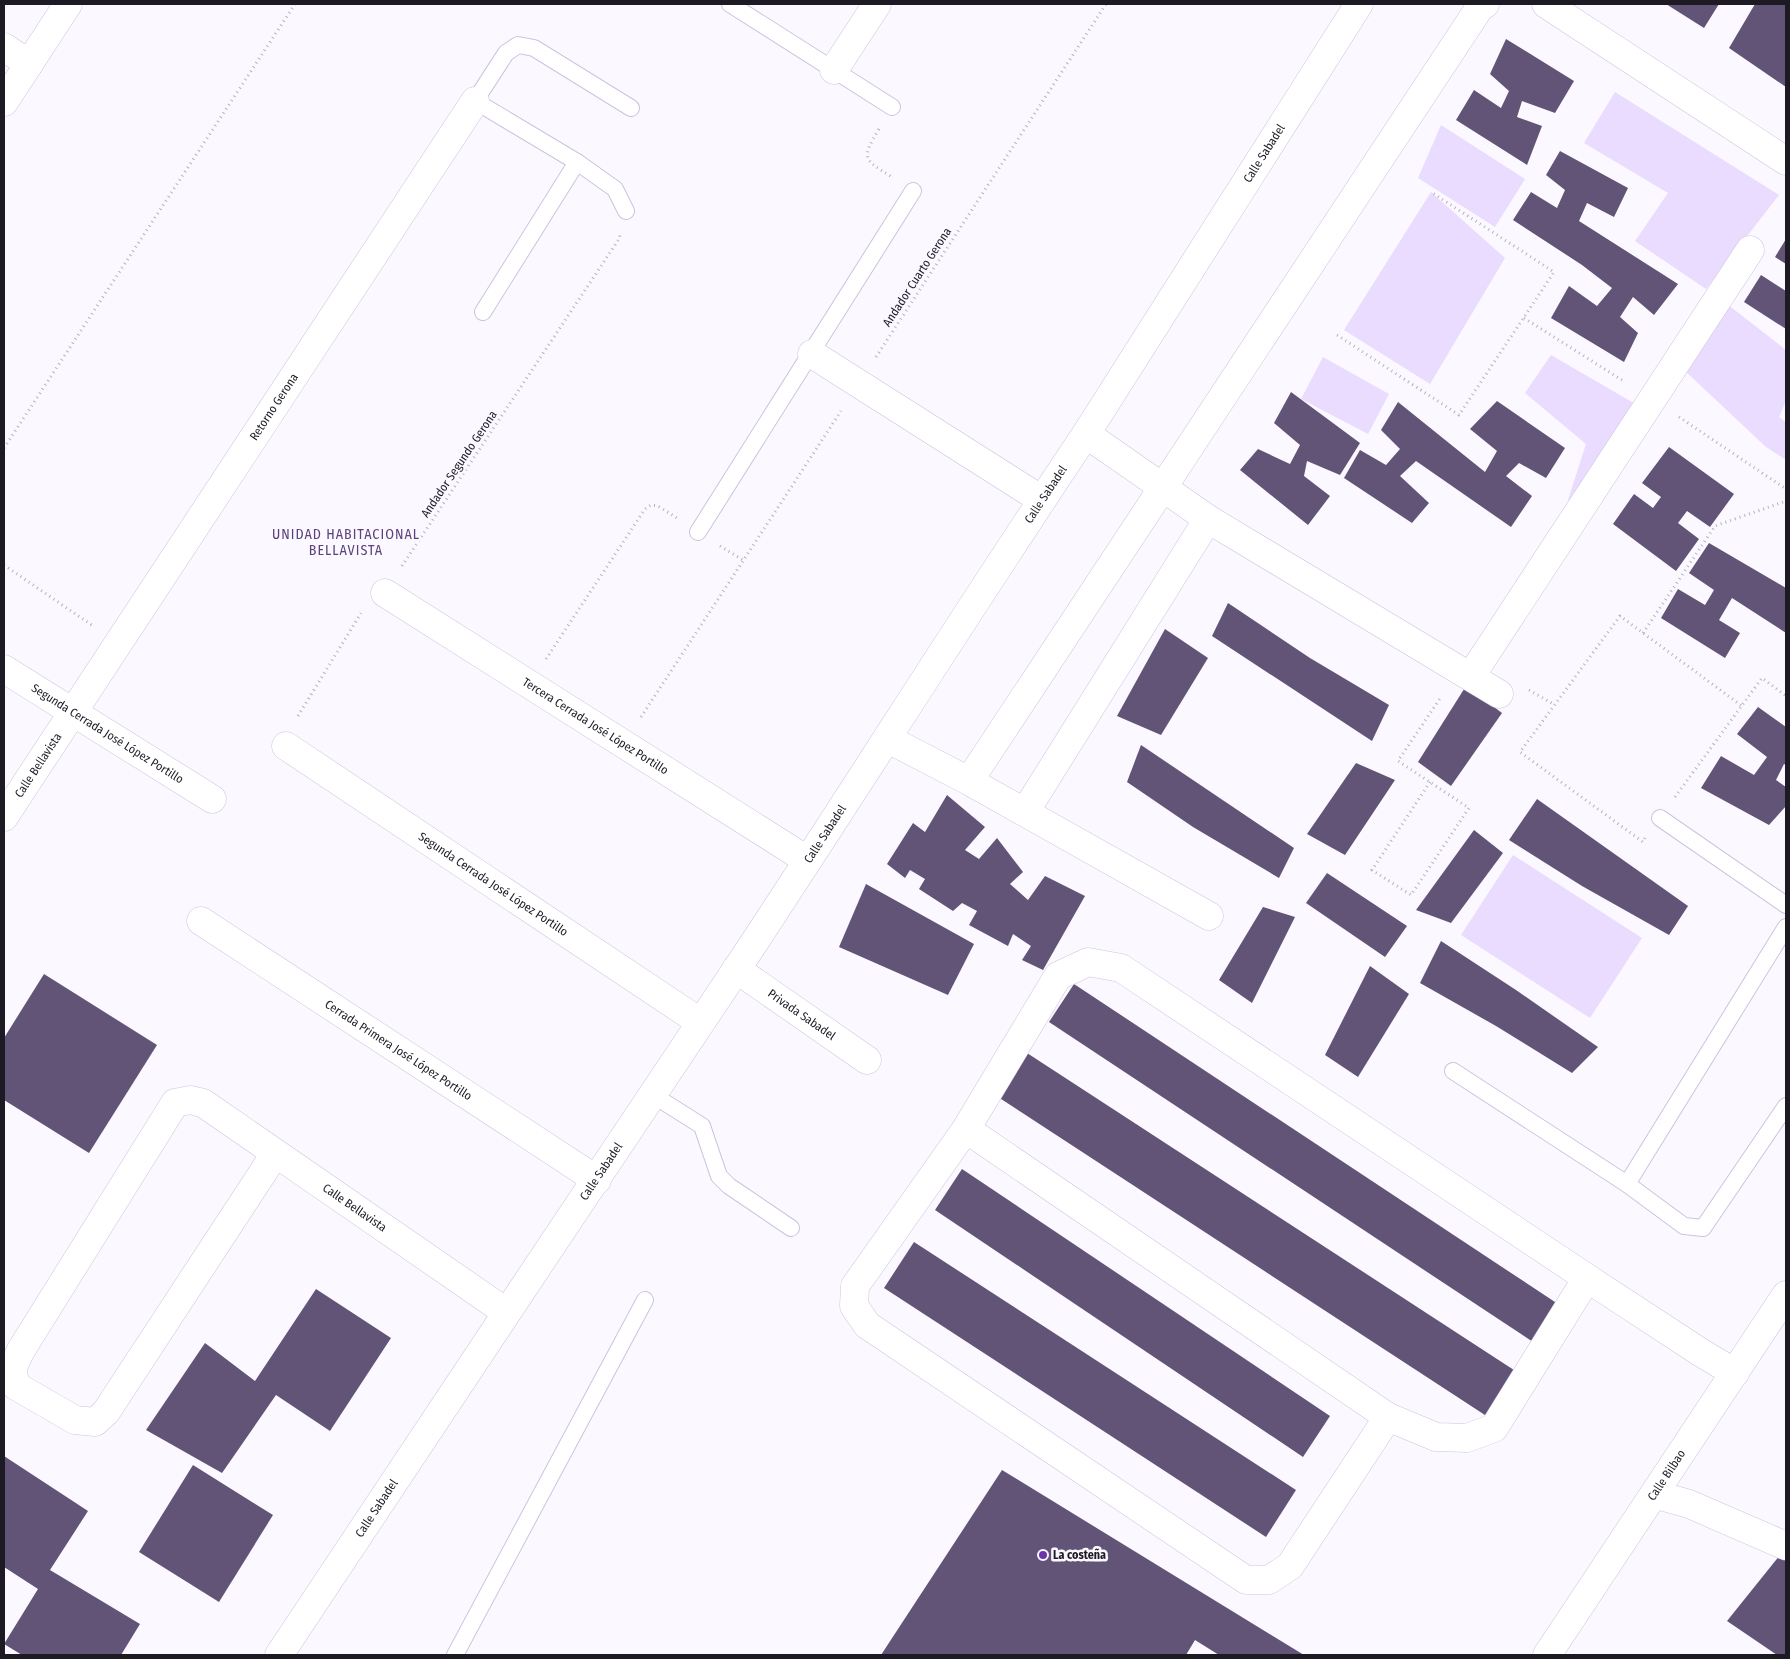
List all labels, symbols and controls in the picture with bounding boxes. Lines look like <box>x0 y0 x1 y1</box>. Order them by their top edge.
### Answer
street label: Calle Sabadel <box>1240 122 1288 185</box>
street label: Andador Cuarto Gerona <box>880 225 954 329</box>
street label: Retorno Gerona <box>247 371 301 443</box>
street label: Andador Segundo Gerona <box>418 408 500 520</box>
street label: Calle Sabadel <box>1022 463 1070 526</box>
district label: UNIDAD HABITACIONAL BELLAVISTA <box>272 526 420 559</box>
street label: Tercera Cerrada José López Portillo <box>520 675 671 777</box>
street label: Segunda Cerrada José López Portillo <box>29 681 186 786</box>
street label: Calle Bellavista <box>12 730 64 800</box>
street label: Calle Sabadel <box>801 802 849 866</box>
street label: Segunda Cerrada José López Portillo <box>416 829 571 939</box>
street label: Privada Sabadel <box>765 986 838 1043</box>
street label: Cerrada Primera José López Portillo <box>322 997 475 1103</box>
street label: Calle Sabadel <box>577 1140 625 1203</box>
street label: Calle Bellavista <box>320 1181 389 1235</box>
street label: Calle Bilbao <box>1645 1447 1688 1503</box>
street label: Calle Sabadel <box>352 1477 401 1540</box>
place label: La costeña <box>1053 1548 1106 1562</box>
marker: La costeña <box>1037 1549 1049 1561</box>

